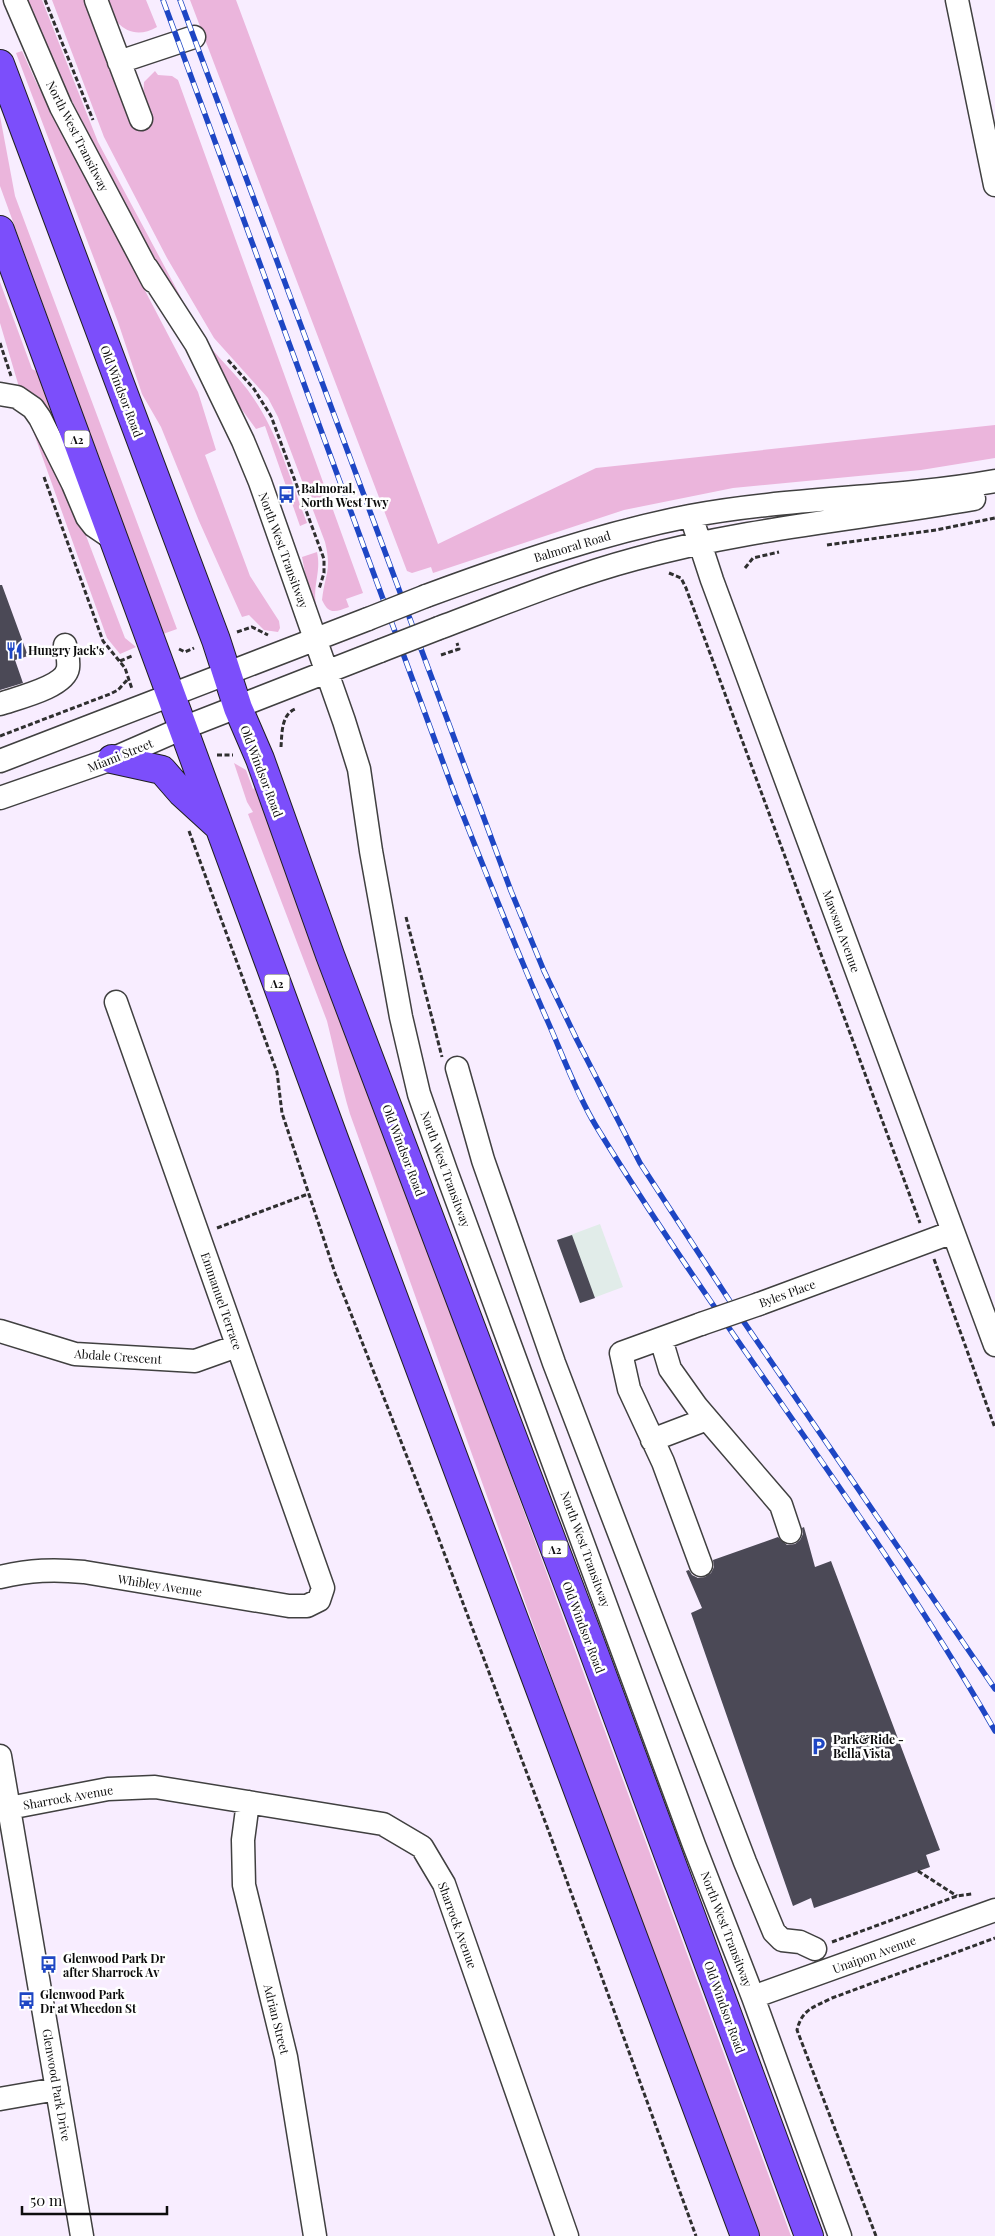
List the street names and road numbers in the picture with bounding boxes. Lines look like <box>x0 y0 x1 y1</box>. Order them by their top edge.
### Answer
street label: North West Transitway <box>43 78 113 194</box>
street label: Old Windsor Road <box>97 343 147 439</box>
road number: A2 <box>64 430 90 448</box>
street label: North West Transitway <box>256 490 312 610</box>
street label: Balmoral Road <box>532 527 612 565</box>
street label: Old Windsor Road <box>237 723 287 819</box>
street label: Miami Street <box>85 734 156 775</box>
street label: Mawson Avenue <box>820 888 864 974</box>
road number: A2 <box>264 974 290 991</box>
street label: Old Windsor Road <box>379 1102 429 1198</box>
street label: North West Transitway <box>418 1109 474 1229</box>
street label: Emmanuel Terrace <box>198 1250 246 1352</box>
street label: Byles Place <box>757 1275 817 1311</box>
street label: Abdale Crescent <box>73 1345 163 1367</box>
street label: North West Transitway <box>558 1489 614 1609</box>
road number: A2 <box>542 1540 568 1558</box>
street label: Whibley Avenue <box>116 1570 203 1600</box>
street label: Old Windsor Road <box>559 1579 609 1675</box>
street label: Sharrock Avenue <box>22 1781 114 1813</box>
street label: North West Transitway <box>698 1869 756 1989</box>
street label: Sharrock Avenue <box>435 1880 481 1970</box>
street label: Unaipon Avenue <box>830 1932 918 1976</box>
street label: Old Windsor Road <box>701 1959 749 2055</box>
street label: Adrian Street <box>260 1981 294 2056</box>
street label: Glenwood Park Drive <box>39 2028 75 2142</box>

